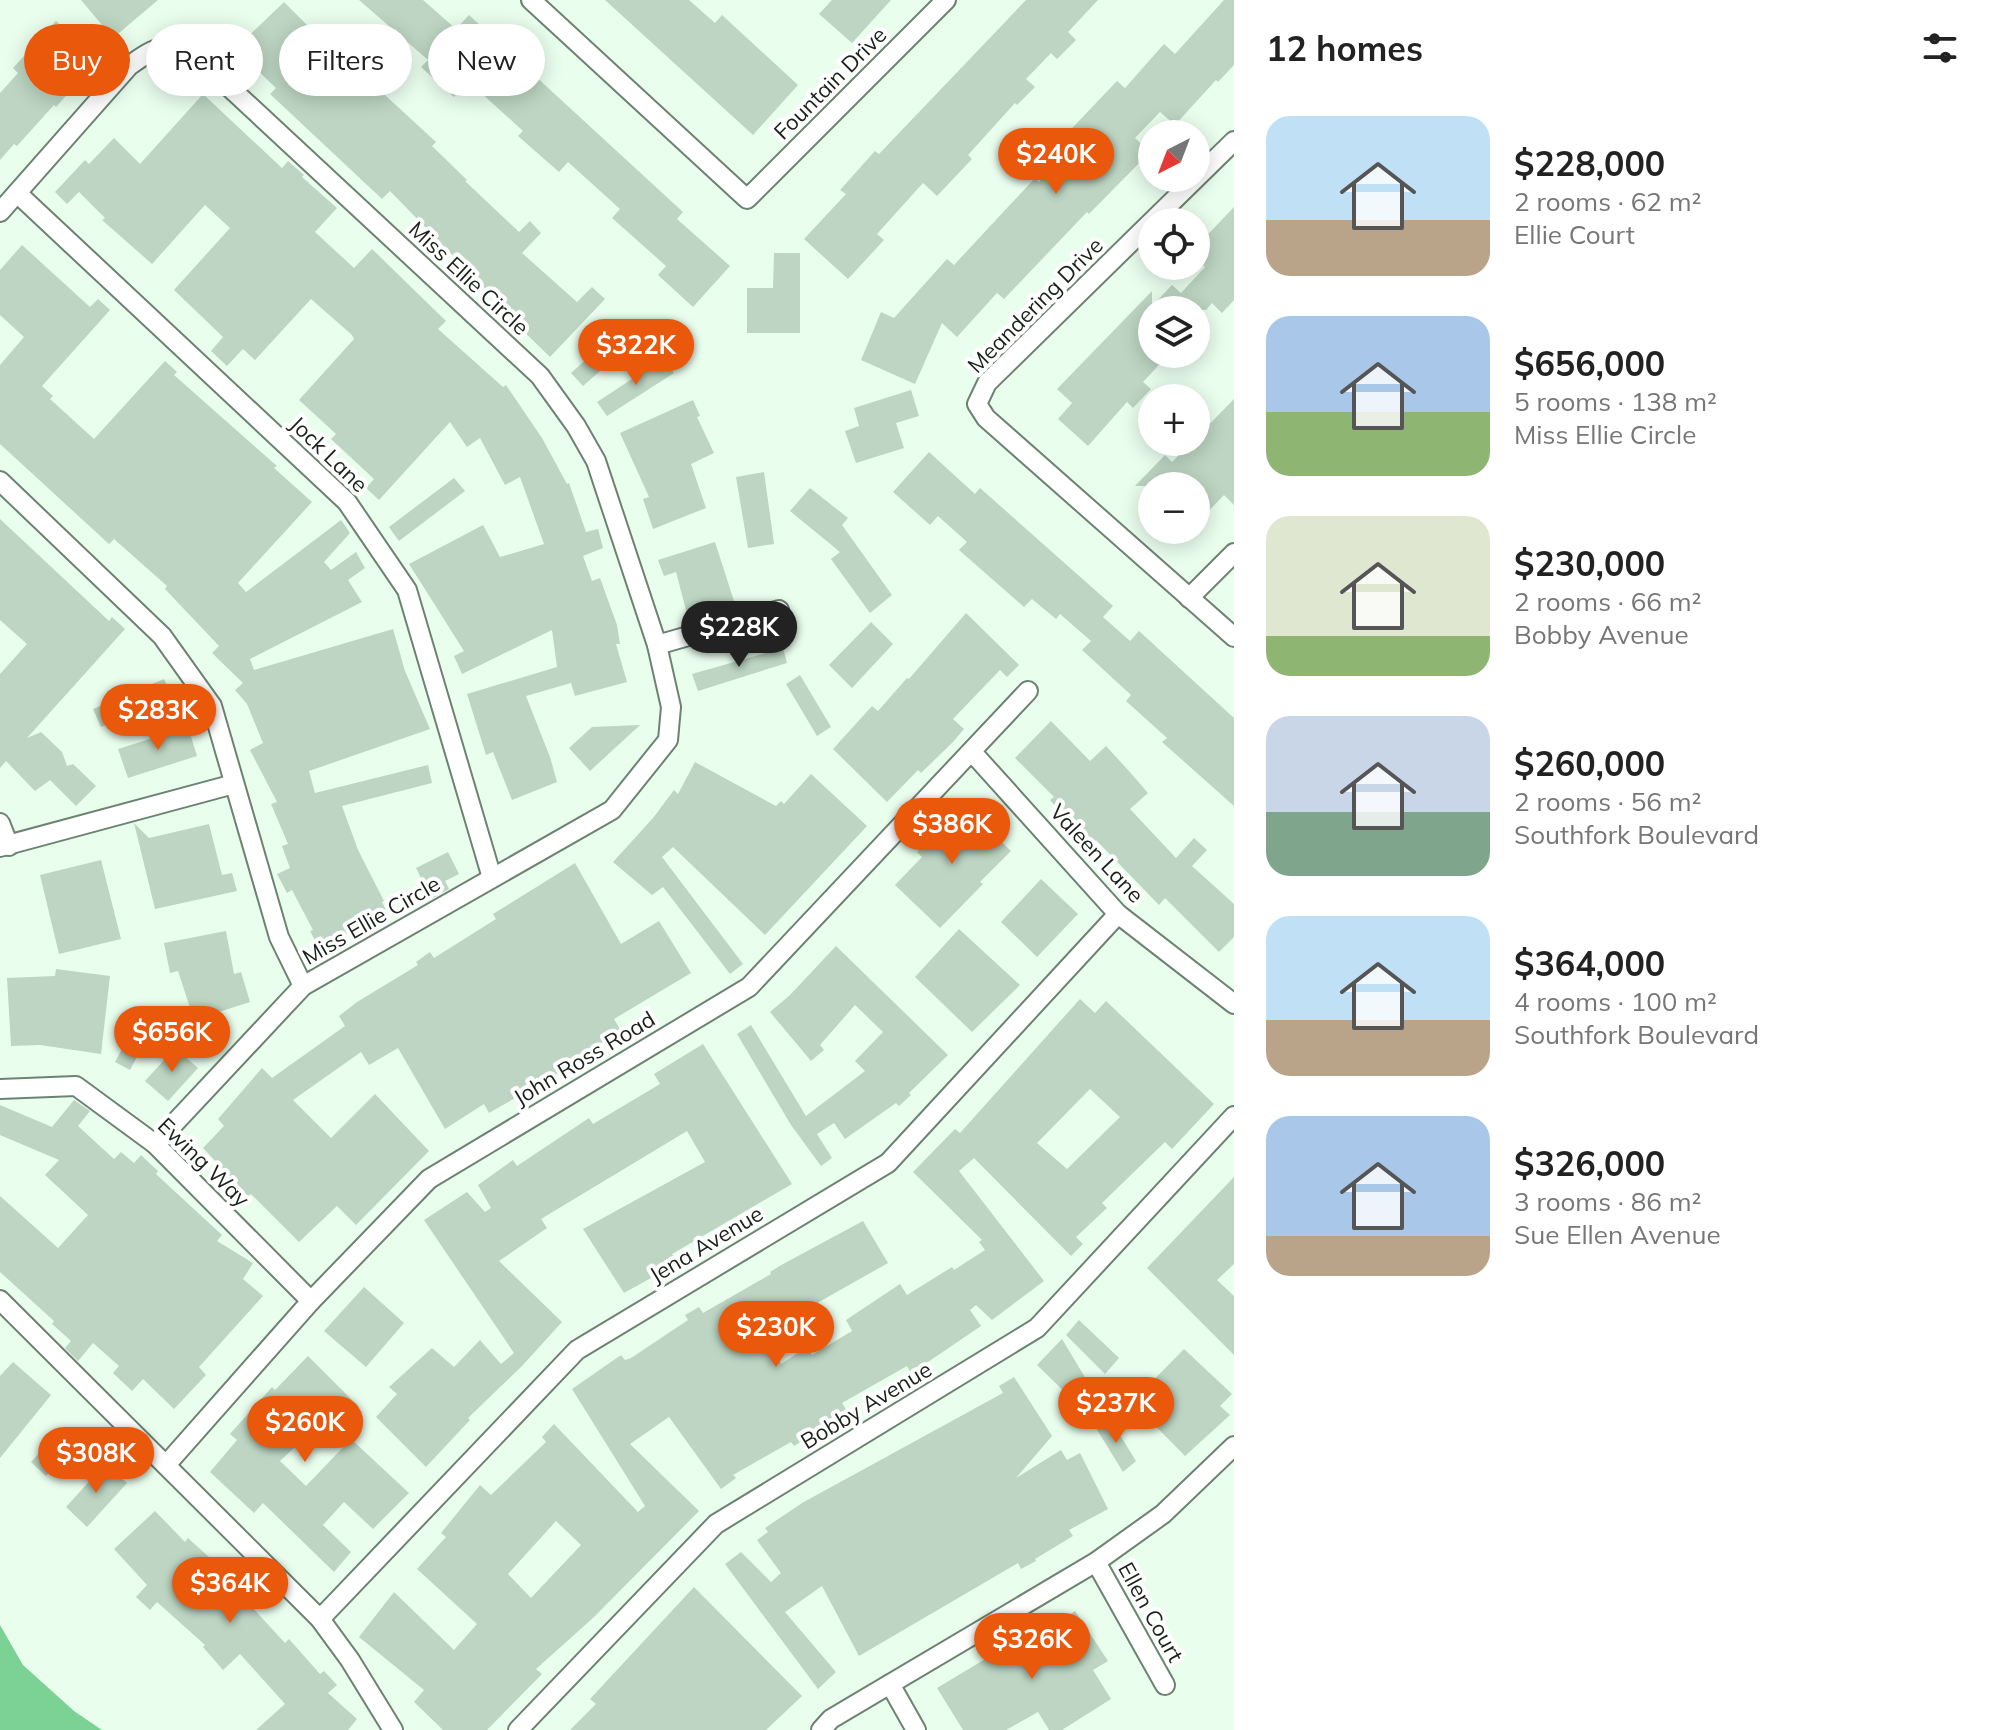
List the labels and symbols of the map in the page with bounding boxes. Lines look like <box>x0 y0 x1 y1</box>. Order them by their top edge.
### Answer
street label: Fountain Drive <box>768 21 892 145</box>
north arrow <box>1138 120 1210 192</box>
pin: $240K <box>1000 128 1112 196</box>
street label: Miss Ellie Circle <box>403 215 535 341</box>
street label: Meandering Drive <box>961 231 1109 379</box>
pin: $322K <box>580 319 692 387</box>
street label: Jock Lane <box>284 410 374 498</box>
pin: $228K <box>683 601 795 669</box>
pin: $283K <box>102 684 214 752</box>
pin: $386K <box>896 798 1008 866</box>
street label: Valeen Lane <box>1044 798 1150 908</box>
street label: Miss Ellie Circle <box>297 869 445 971</box>
street label: John Ross Road <box>508 1005 660 1111</box>
pin: $656K <box>116 1006 228 1074</box>
street label: Ewing Way <box>152 1111 256 1213</box>
street label: Jena Avenue <box>644 1199 768 1289</box>
pin: $230K <box>720 1301 832 1369</box>
street label: Bobby Avenue <box>795 1355 937 1455</box>
pin: $237K <box>1060 1377 1172 1445</box>
pin: $260K <box>249 1396 361 1464</box>
pin: $308K <box>40 1427 152 1495</box>
pin: $364K <box>174 1557 286 1625</box>
street label: Ellen Court <box>1112 1557 1190 1667</box>
pin: $326K <box>976 1613 1088 1681</box>

